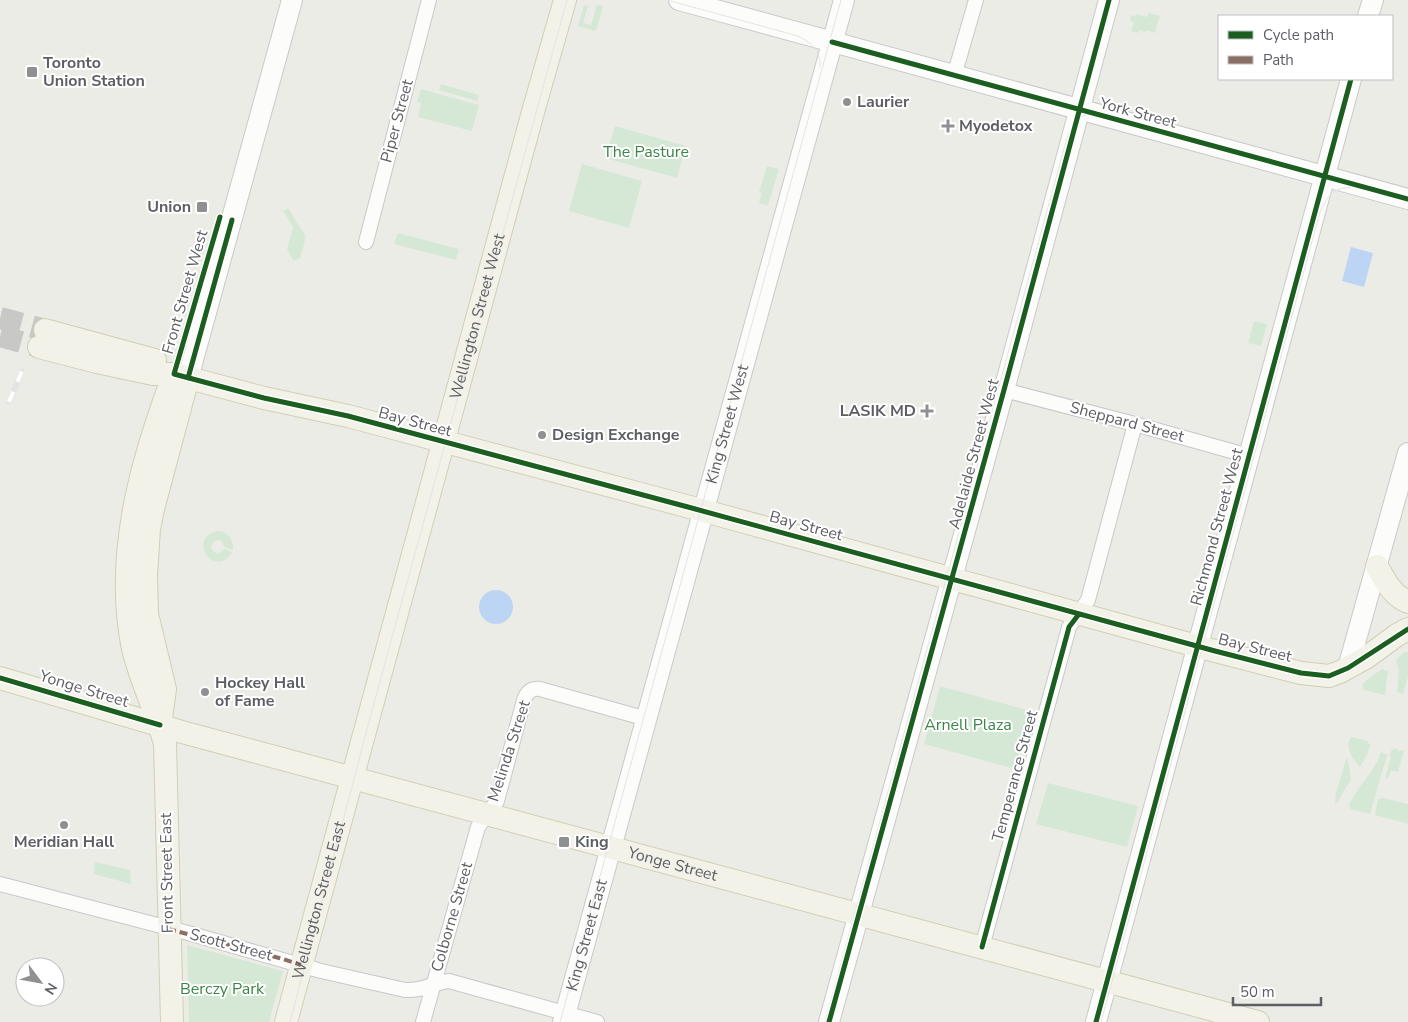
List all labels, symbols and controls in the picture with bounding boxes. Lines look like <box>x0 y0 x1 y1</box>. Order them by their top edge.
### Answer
legend <box>1218 15 1393 80</box>
text: Cycle path <box>1263 25 1334 45</box>
text: Path <box>1263 50 1294 70</box>
place label: Toronto Union Station <box>43 52 145 92</box>
marker: Toronto Union Station <box>25 65 39 79</box>
street label: Piper Street <box>375 77 419 165</box>
place label: Laurier <box>857 91 910 113</box>
street label: York Street <box>1096 92 1179 134</box>
marker: Laurier <box>841 96 853 108</box>
place label: Myodetox <box>959 115 1033 137</box>
marker: Myodetox <box>941 119 955 133</box>
park label: The Pasture <box>603 141 689 163</box>
place label: Union <box>147 196 191 218</box>
marker: Union <box>195 200 209 214</box>
street label: Front Street West <box>157 227 213 357</box>
street label: Wellington Street West <box>444 231 511 402</box>
street label: King Street West <box>701 362 754 486</box>
street label: Adelaide Street West <box>943 376 1005 531</box>
street label: Sheppard Street <box>1068 396 1187 448</box>
place label: LASIK MD <box>840 400 916 422</box>
street label: Bay Street <box>376 402 455 442</box>
marker: LASIK MD <box>920 404 934 418</box>
place label: Design Exchange <box>552 424 680 446</box>
marker: Design Exchange <box>536 429 548 441</box>
street label: Richmond Street West <box>1185 445 1249 608</box>
street label: Bay Street <box>767 506 846 546</box>
street label: Bay Street <box>1216 628 1295 668</box>
street label: Yonge Street <box>36 665 132 713</box>
place label: Hockey Hall of Fame <box>215 672 305 712</box>
marker: Hockey Hall of Fame <box>199 686 211 698</box>
street label: Melinda Street <box>482 697 536 804</box>
street label: Temperance Street <box>987 707 1043 844</box>
park label: Arnell Plaza <box>924 714 1012 736</box>
street label: Front Street East <box>155 812 179 933</box>
street label: Wellington Street East <box>287 818 351 982</box>
marker: Meridian Hall <box>58 819 70 831</box>
place label: Meridian Hall <box>14 831 114 853</box>
place label: King <box>575 831 609 853</box>
marker: King <box>557 835 571 849</box>
street label: Yonge Street <box>624 841 720 887</box>
street label: Colborne Street <box>426 859 478 974</box>
street label: King Street East <box>561 876 613 994</box>
street label: Scott Street <box>187 923 275 967</box>
north arrow <box>15 957 65 1007</box>
scale bar <box>1233 974 1320 1006</box>
park label: Berczy Park <box>180 978 265 1000</box>
text: N <box>40 979 61 998</box>
text: 50 m <box>1240 982 1275 1002</box>

